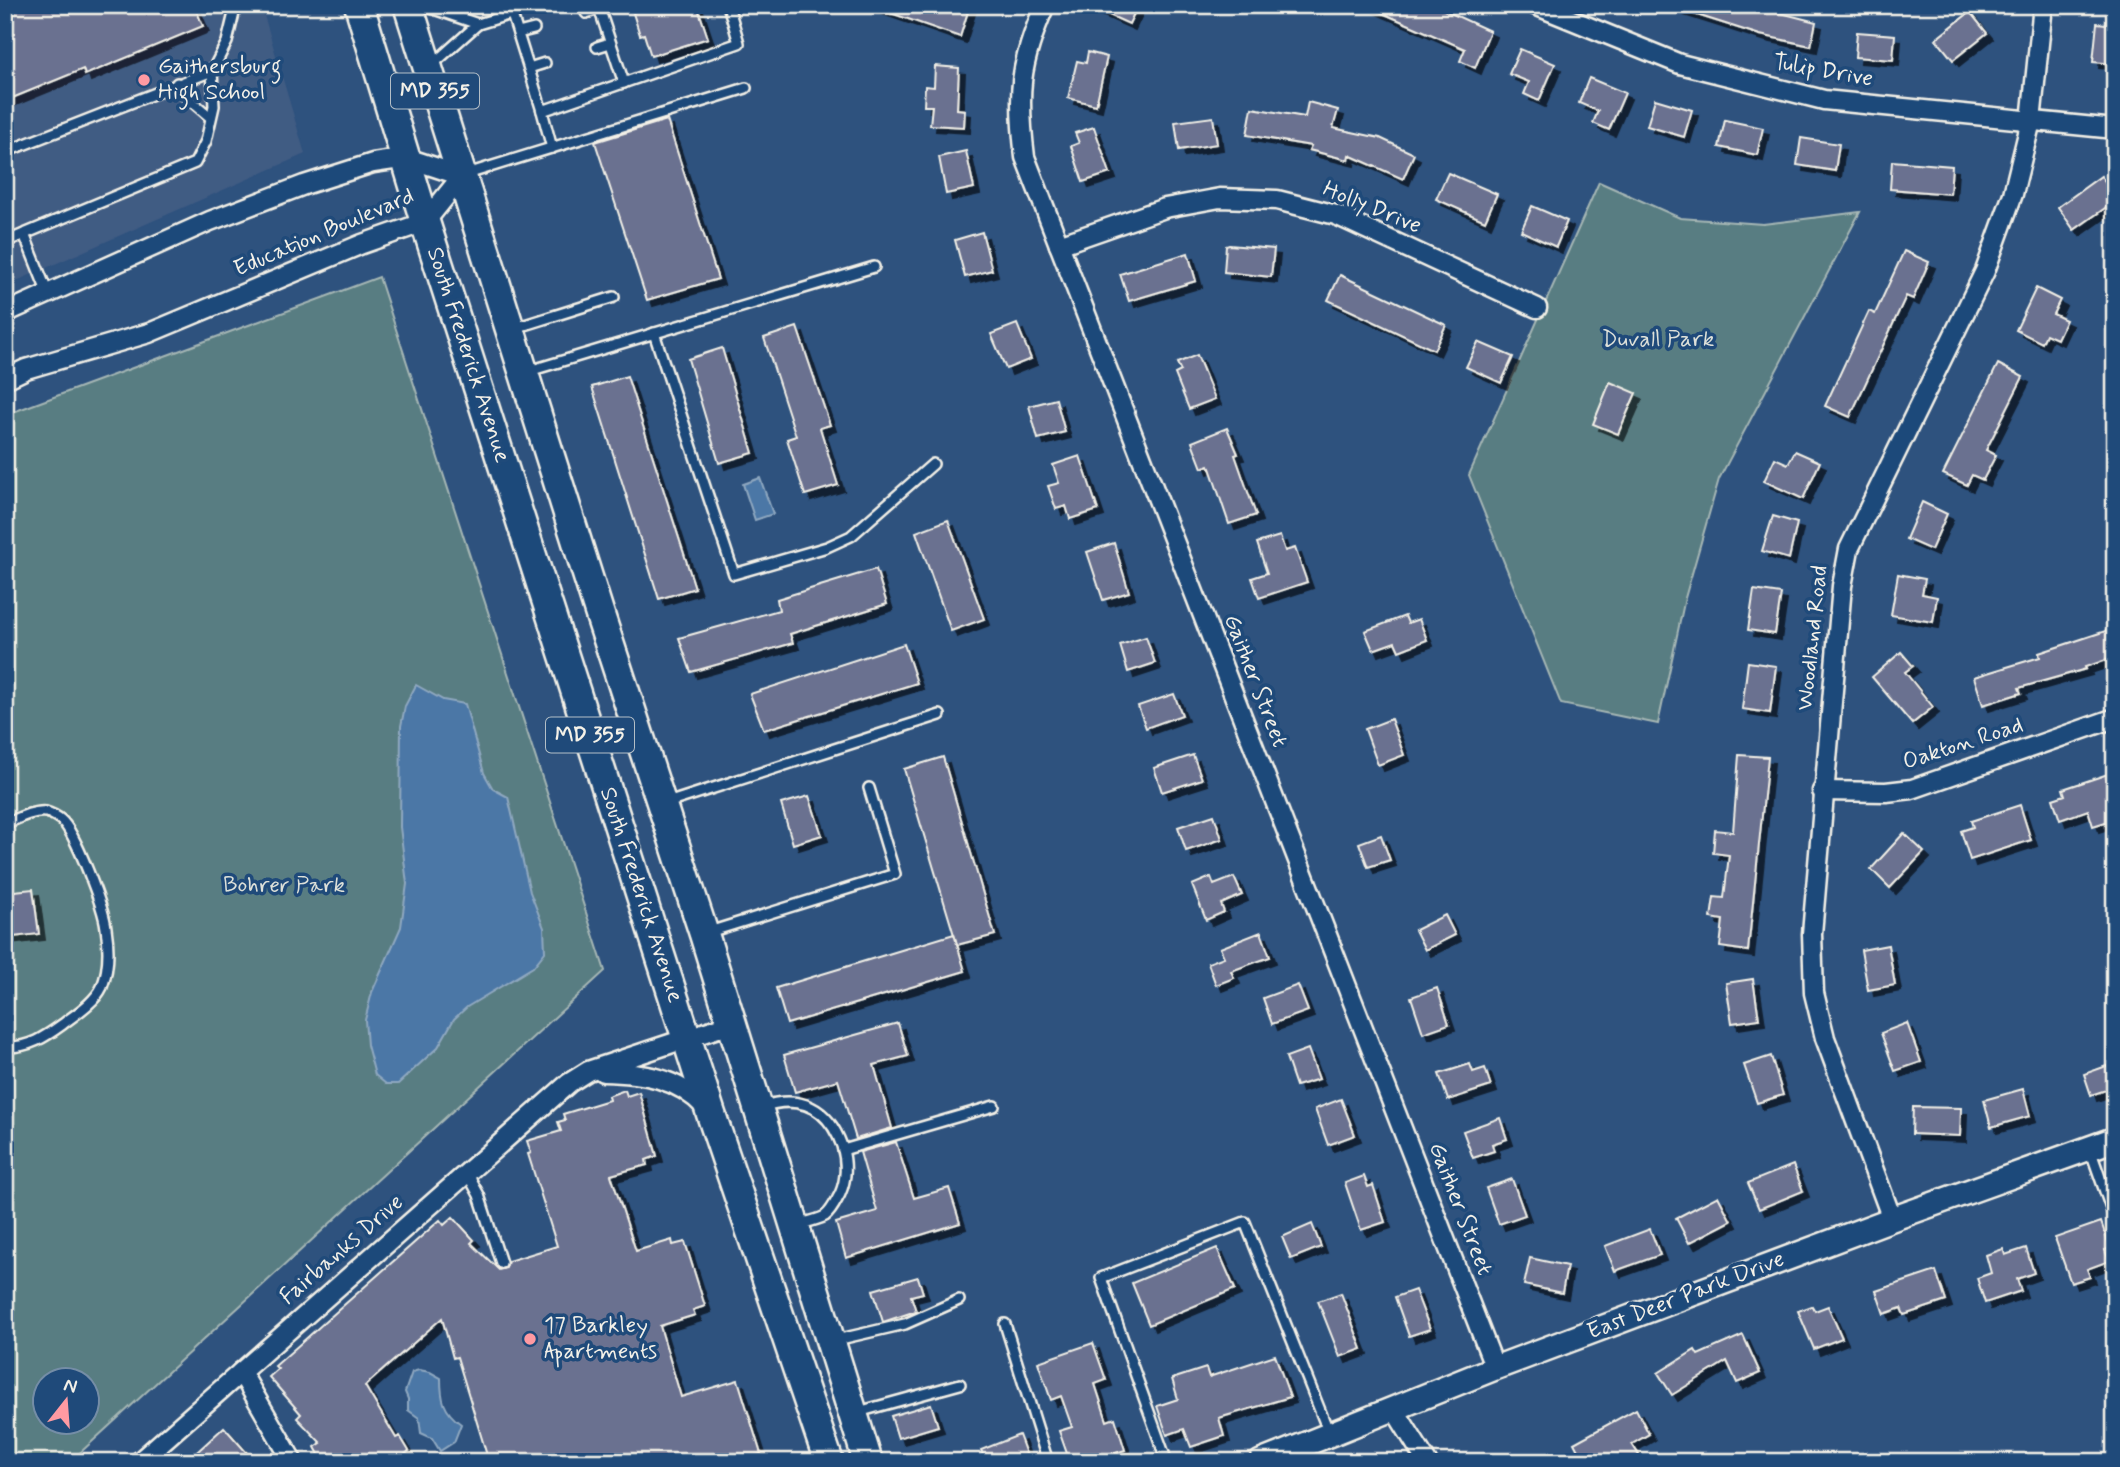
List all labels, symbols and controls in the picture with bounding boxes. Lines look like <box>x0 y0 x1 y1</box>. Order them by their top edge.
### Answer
street label: Tulip Drive <box>1771 47 1875 95</box>
place label: Gaithersburg High School <box>158 52 282 110</box>
marker: Gaithersburg High School <box>136 72 152 88</box>
road number: MD 355 <box>391 74 479 108</box>
street label: Holly Drive <box>1318 175 1426 241</box>
street label: Education Boulevard <box>229 181 419 285</box>
street label: South Frederick Avenue <box>419 244 517 466</box>
park label: Duvall Park <box>1602 325 1714 355</box>
street label: Woodland Road <box>1790 564 1836 712</box>
street label: Gaither Street <box>1216 610 1294 752</box>
street label: Oakton Road <box>1899 710 2027 778</box>
road number: MD 355 <box>546 718 634 752</box>
street label: South Frederick Avenue <box>592 784 690 1006</box>
park label: Bohrer Park <box>223 871 345 901</box>
street label: Gaither Street <box>1421 1138 1499 1280</box>
street label: Fairbanks Drive <box>274 1188 410 1312</box>
street label: East Deer Park Drive <box>1583 1245 1789 1347</box>
place label: 17 Barkley Apartments <box>544 1311 657 1368</box>
marker: 17 Barkley Apartments <box>522 1331 538 1347</box>
north arrow <box>32 1366 102 1436</box>
text: N <box>61 1372 80 1400</box>

